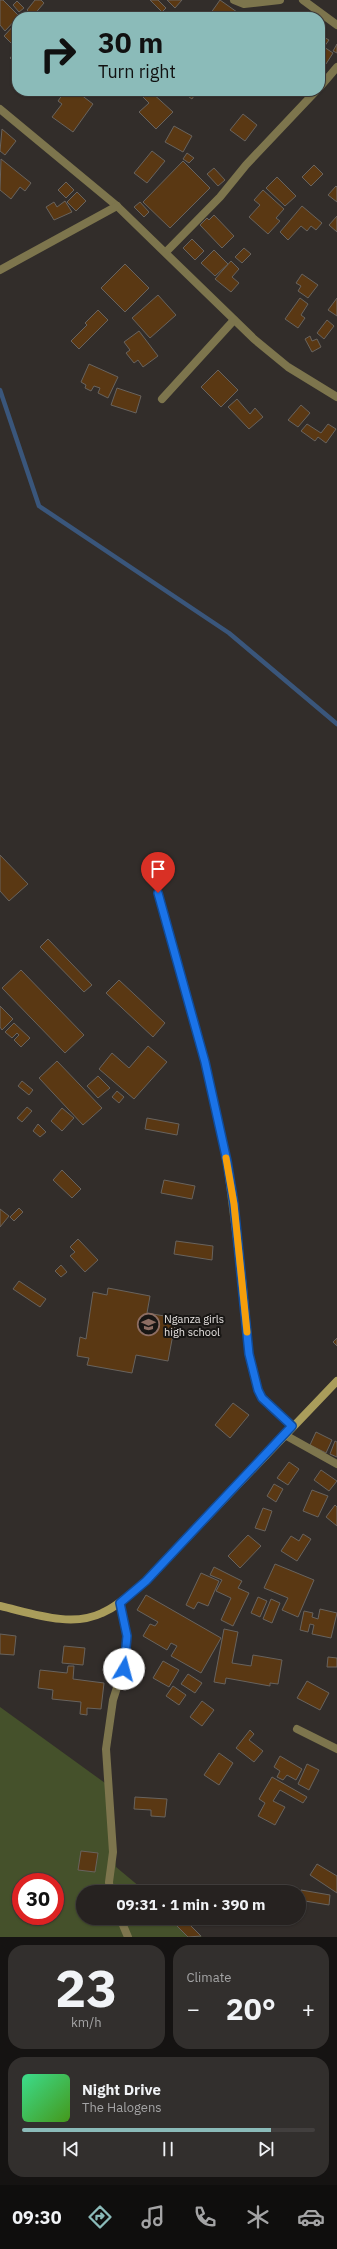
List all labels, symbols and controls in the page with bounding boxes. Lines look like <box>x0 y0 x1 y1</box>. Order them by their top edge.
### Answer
text: 30 m <box>98 24 163 61</box>
icon: right <box>32 28 84 80</box>
text: Turn right <box>98 60 176 83</box>
pin <box>141 852 175 893</box>
icon: arrive <box>147 858 169 880</box>
school or university icon: Nganza girls high school <box>135 1312 161 1338</box>
place label: Nganza girls high school <box>164 1312 224 1339</box>
position arrow <box>103 1648 145 1690</box>
speed limit sign: 30 <box>12 1873 64 1925</box>
text: 09:31 · 1 min · 390 m <box>117 1895 265 1914</box>
text: 23 <box>55 1954 117 2021</box>
text: Climate <box>187 1969 231 1986</box>
text: 20° <box>226 1989 276 2028</box>
text: − <box>187 1994 200 2023</box>
text: + <box>302 1994 315 2023</box>
text: km/h <box>71 2014 102 2031</box>
text: Night Drive <box>82 2080 161 2099</box>
text: The Halogens <box>82 2099 162 2116</box>
icon: previous <box>60 2138 82 2160</box>
icon: pause <box>157 2138 179 2160</box>
icon: next <box>255 2138 277 2160</box>
icon: directions <box>86 2203 114 2231</box>
icon: music <box>139 2203 167 2231</box>
icon: phone <box>191 2203 219 2231</box>
icon: climate <box>244 2203 272 2231</box>
icon: car <box>297 2203 325 2231</box>
text: 09:30 <box>12 2206 61 2229</box>

